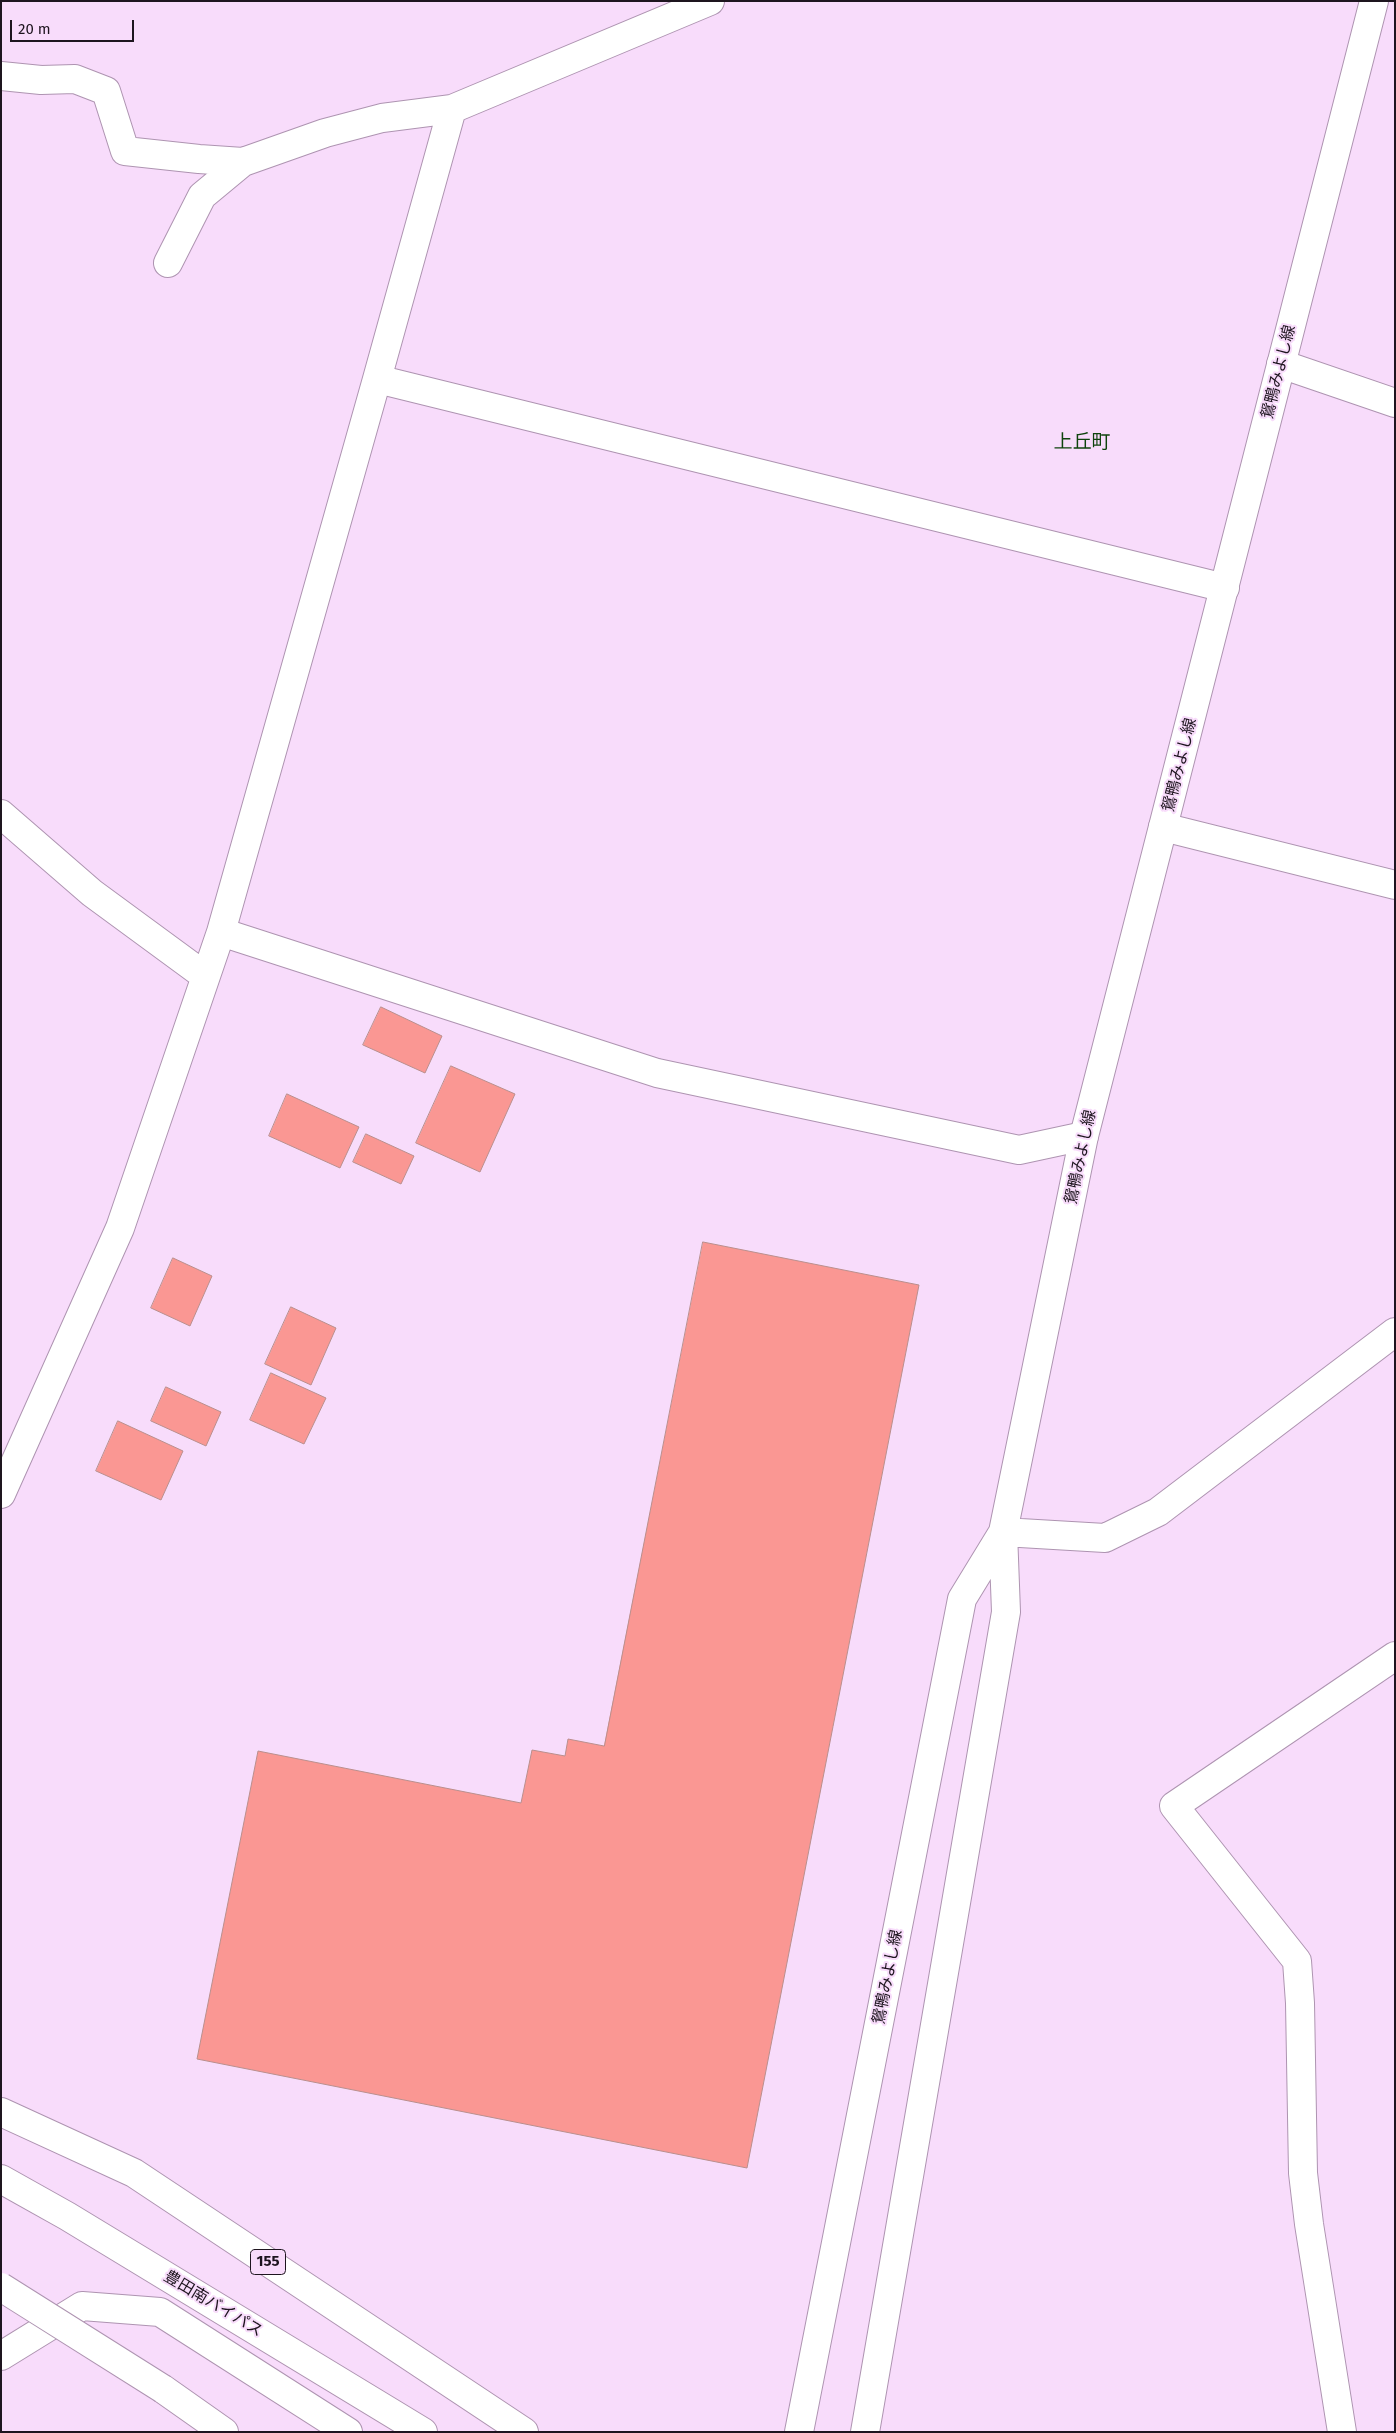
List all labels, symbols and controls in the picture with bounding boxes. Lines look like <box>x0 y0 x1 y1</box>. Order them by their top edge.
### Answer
scale bar <box>12 10 136 42</box>
text: 20 m <box>18 20 51 38</box>
street label: 鴛鴨みよし線 <box>1258 323 1300 421</box>
district label: 上丘町 <box>1054 432 1110 454</box>
street label: 鴛鴨みよし線 <box>1159 716 1201 814</box>
street label: 鴛鴨みよし線 <box>1062 1108 1100 1206</box>
street label: 鴛鴨みよし線 <box>869 1928 907 2026</box>
road number: 155 <box>250 2250 286 2274</box>
street label: 豊田南バイパス <box>160 2267 266 2341</box>

